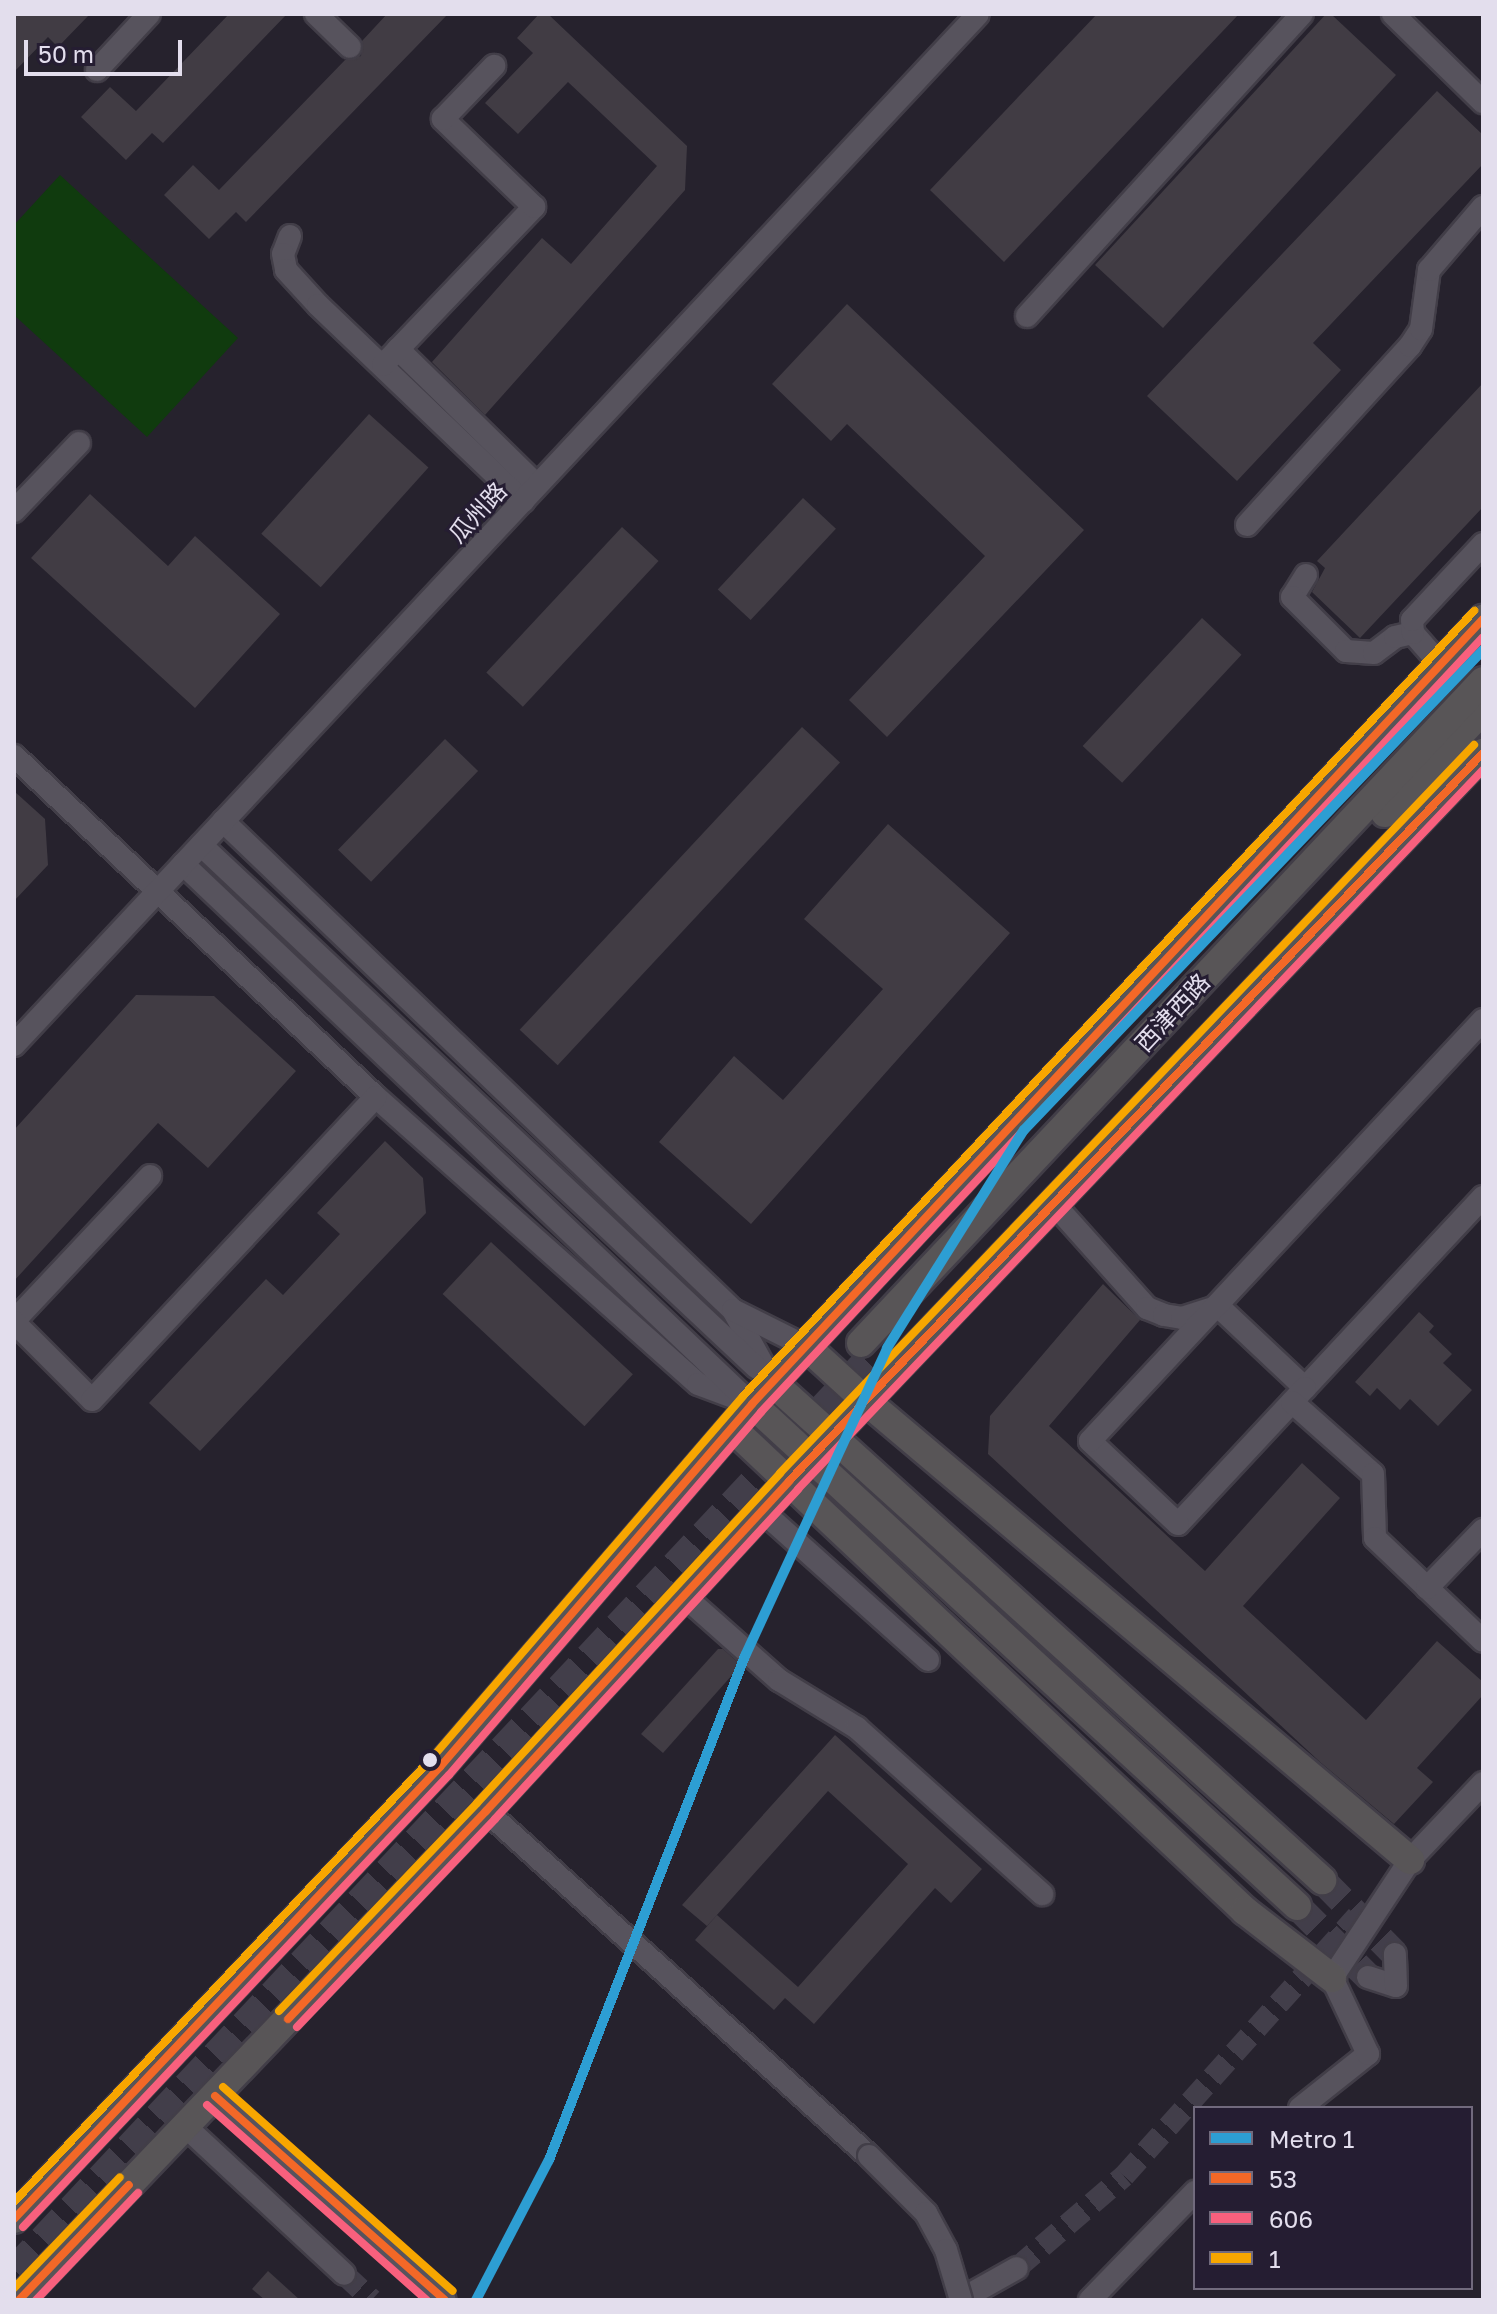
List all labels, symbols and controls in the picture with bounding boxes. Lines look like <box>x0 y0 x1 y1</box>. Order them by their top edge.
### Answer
scale bar <box>28 24 186 74</box>
text: 50 m <box>38 39 94 68</box>
street label: 瓜州路 <box>442 476 512 548</box>
street label: 西津西路 <box>1129 967 1215 1057</box>
unlabelled marker <box>422 1752 438 1768</box>
legend <box>1193 2106 1473 2290</box>
text: Metro 1 <box>1269 2124 1354 2153</box>
text: 53 <box>1269 2164 1297 2193</box>
text: 606 <box>1269 2204 1313 2233</box>
text: 1 <box>1269 2244 1281 2273</box>

